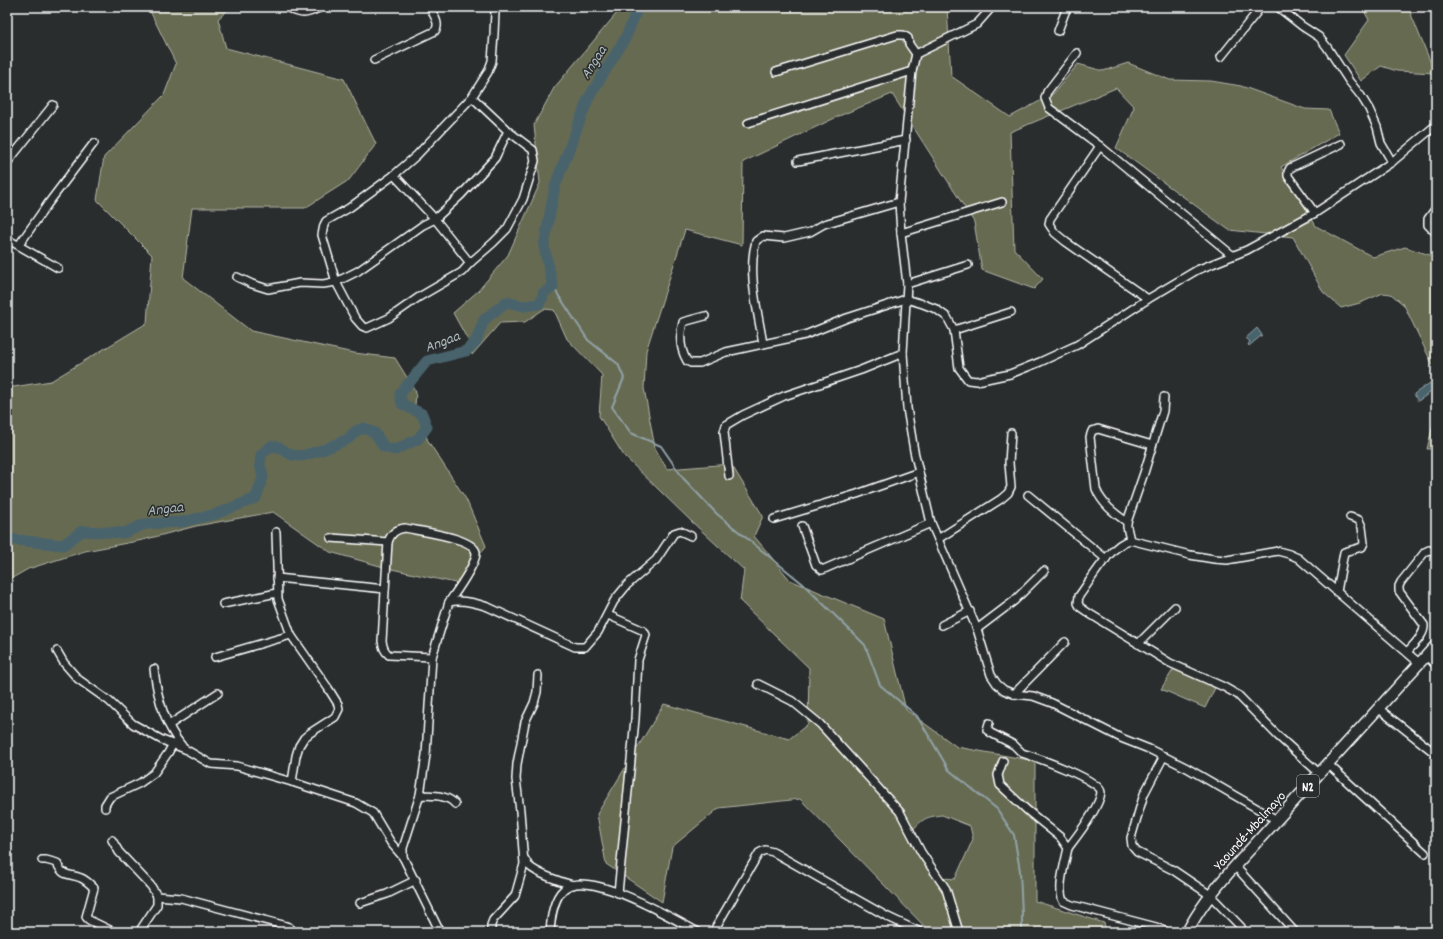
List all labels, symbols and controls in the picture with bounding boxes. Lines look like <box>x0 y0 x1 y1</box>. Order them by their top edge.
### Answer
water label: Angaa <box>576 41 614 84</box>
water label: Angaa <box>422 326 464 360</box>
water label: Angaa <box>146 497 185 523</box>
road number: N2 <box>1297 775 1319 797</box>
street label: Yaoundé-Mbalmayo <box>1210 787 1291 875</box>

